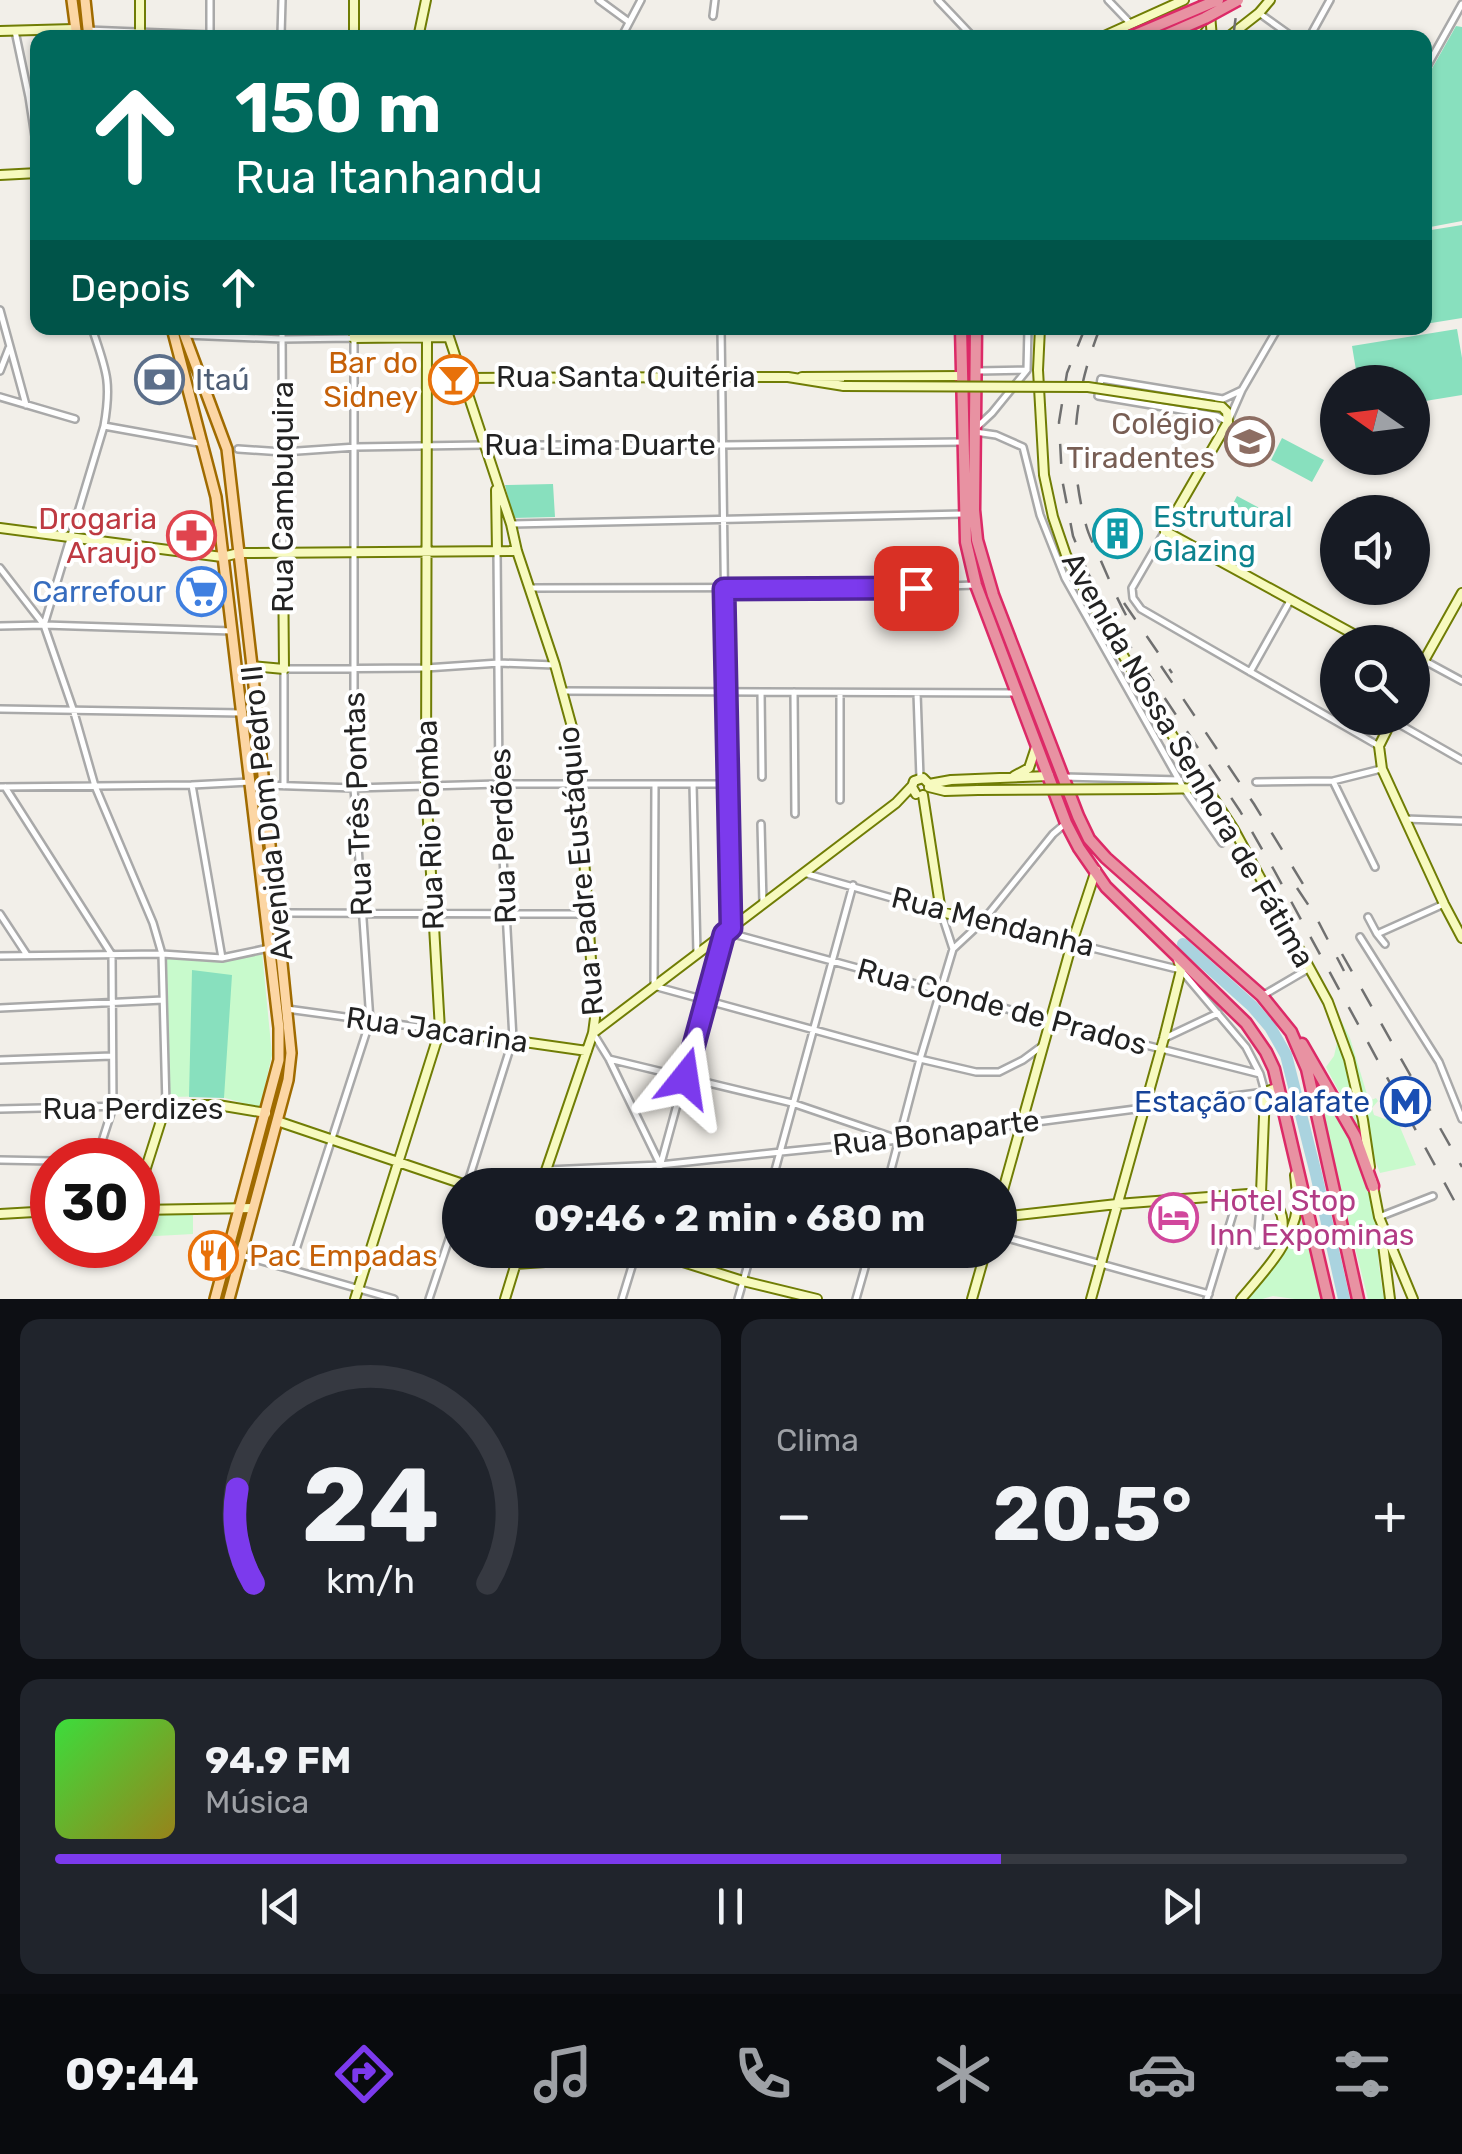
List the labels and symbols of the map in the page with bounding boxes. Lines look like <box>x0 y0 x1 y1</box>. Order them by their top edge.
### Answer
place label: Bar do Sidney <box>323 345 418 415</box>
bank icon: Itaú <box>134 354 186 406</box>
bar icon: Bar do Sidney <box>427 354 479 406</box>
street label: Rua Santa Quitéria <box>496 359 756 395</box>
place label: Itaú <box>195 362 250 398</box>
north arrow <box>1320 365 1430 475</box>
street label: Rua Cambuquira <box>265 381 301 613</box>
place label: Colégio Tiradentes <box>1066 406 1215 476</box>
school or university icon: Colégio Tiradentes <box>1224 415 1276 467</box>
street label: Rua Lima Duarte <box>484 427 716 463</box>
place label: Estrutural Glazing <box>1153 499 1292 569</box>
place label: Drogaria Araujo <box>38 501 157 571</box>
building icon: Estrutural Glazing <box>1092 508 1144 560</box>
pharmacy icon: Drogaria Araujo <box>166 510 218 562</box>
pin <box>874 546 959 631</box>
street label: Avenida Nossa Senhora de Fátima <box>1054 546 1322 974</box>
supermarket icon: Carrefour <box>175 566 227 618</box>
place label: Carrefour <box>32 574 167 610</box>
street label: Avenida Dom Pedro II <box>234 663 300 963</box>
street label: Rua Três Pontas <box>336 691 380 917</box>
street label: Rua Rio Pomba <box>408 719 452 931</box>
street label: Rua Padre Eustáquio <box>550 725 612 1017</box>
street label: Rua Perdões <box>482 748 524 924</box>
street label: Rua Mendanha <box>888 879 1098 965</box>
street label: Rua Conde de Prados <box>853 951 1151 1063</box>
street label: Rua Jacarina <box>344 999 530 1061</box>
position arrow <box>633 1026 737 1130</box>
metro station icon: Estação Calafate <box>1379 1076 1431 1128</box>
place label: Estação Calafate <box>1134 1084 1370 1120</box>
street label: Rua Perdizes <box>43 1091 223 1127</box>
street label: Rua Bonaparte <box>831 1102 1041 1164</box>
speed limit sign: 30 <box>30 1138 160 1268</box>
place label: Hotel Stop Inn Expominas <box>1209 1183 1414 1253</box>
hotel icon: Hotel Stop Inn Expominas <box>1148 1192 1200 1244</box>
restaurant icon: Pac Empadas <box>188 1230 240 1282</box>
place label: Pac Empadas <box>249 1238 437 1274</box>

